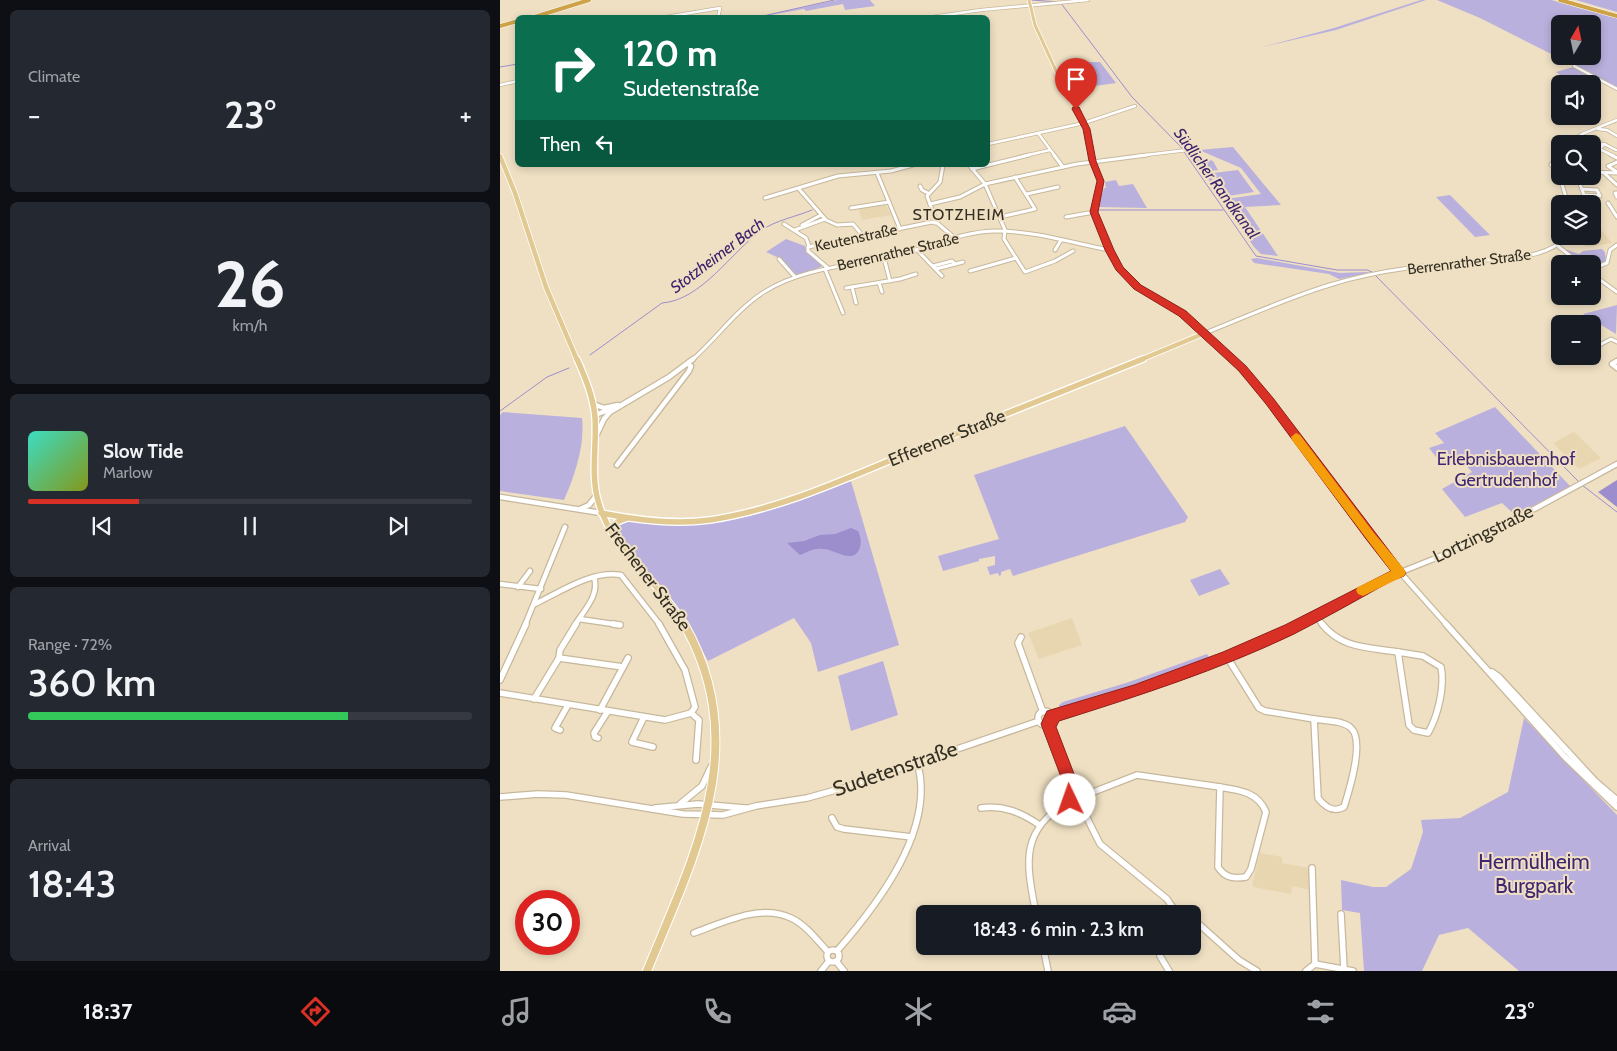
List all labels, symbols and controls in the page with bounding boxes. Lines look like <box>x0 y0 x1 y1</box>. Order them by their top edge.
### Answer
north arrow <box>1551 15 1601 65</box>
map controls <box>1551 15 1601 365</box>
text: 120 m <box>623 32 717 75</box>
icon: right <box>540 35 605 100</box>
pin <box>1055 58 1097 109</box>
icon: arrive <box>1062 65 1090 93</box>
text: Climate <box>28 67 80 86</box>
text: Sudetenstraße <box>623 75 759 102</box>
button: sound <box>1551 75 1601 125</box>
text: 23° <box>224 91 276 138</box>
text: − <box>28 98 40 132</box>
text: + <box>460 98 472 132</box>
water label: Südlicher Randkanal <box>1170 124 1263 243</box>
icon: left <box>591 130 619 158</box>
text: Then <box>540 133 581 156</box>
button: search <box>1551 135 1601 185</box>
button: layers <box>1551 195 1601 245</box>
district label: STOTZHEIM <box>913 205 1005 224</box>
water label: Stotzheimer Bach <box>667 214 768 297</box>
street label: Keutenstraße <box>813 220 899 256</box>
street label: Berrenrather Straße <box>835 229 961 275</box>
text: 26 <box>215 244 285 323</box>
street label: Berrenrather Straße <box>1406 245 1532 279</box>
button: + <box>1551 255 1601 305</box>
button: − <box>1551 315 1601 365</box>
text: km/h <box>232 316 268 335</box>
street label: Efferener Straße <box>885 404 1009 472</box>
text: Slow Tide <box>103 440 183 463</box>
park label: Erlebnisbauernhof Gertrudenhof <box>1437 448 1575 491</box>
text: Marlow <box>103 463 153 482</box>
street label: Lortzingstraße <box>1429 500 1537 568</box>
icon: previous <box>88 512 116 540</box>
icon: pause <box>236 512 264 540</box>
icon: next <box>384 512 412 540</box>
street label: Frechener Straße <box>600 519 696 635</box>
text: Range · 72% <box>28 635 112 654</box>
text: 360 km <box>28 659 156 706</box>
street label: Sudetenstraße <box>829 735 961 802</box>
position arrow <box>1043 773 1095 825</box>
text: Arrival <box>28 836 71 855</box>
park label: Hermülheim Burgpark <box>1478 849 1590 898</box>
text: 18:43 <box>28 860 116 907</box>
speed limit sign: 30 <box>515 890 580 955</box>
text: 18:43 · 6 min · 2.3 km <box>973 918 1144 941</box>
icon: directions <box>298 994 333 1029</box>
icon: music <box>499 994 534 1029</box>
icon: phone <box>700 994 735 1029</box>
icon: climate <box>901 994 936 1029</box>
icon: car <box>1102 994 1137 1029</box>
icon: filters <box>1303 994 1338 1029</box>
text: 18:37 <box>83 998 132 1025</box>
text: 23° <box>1504 998 1534 1025</box>

